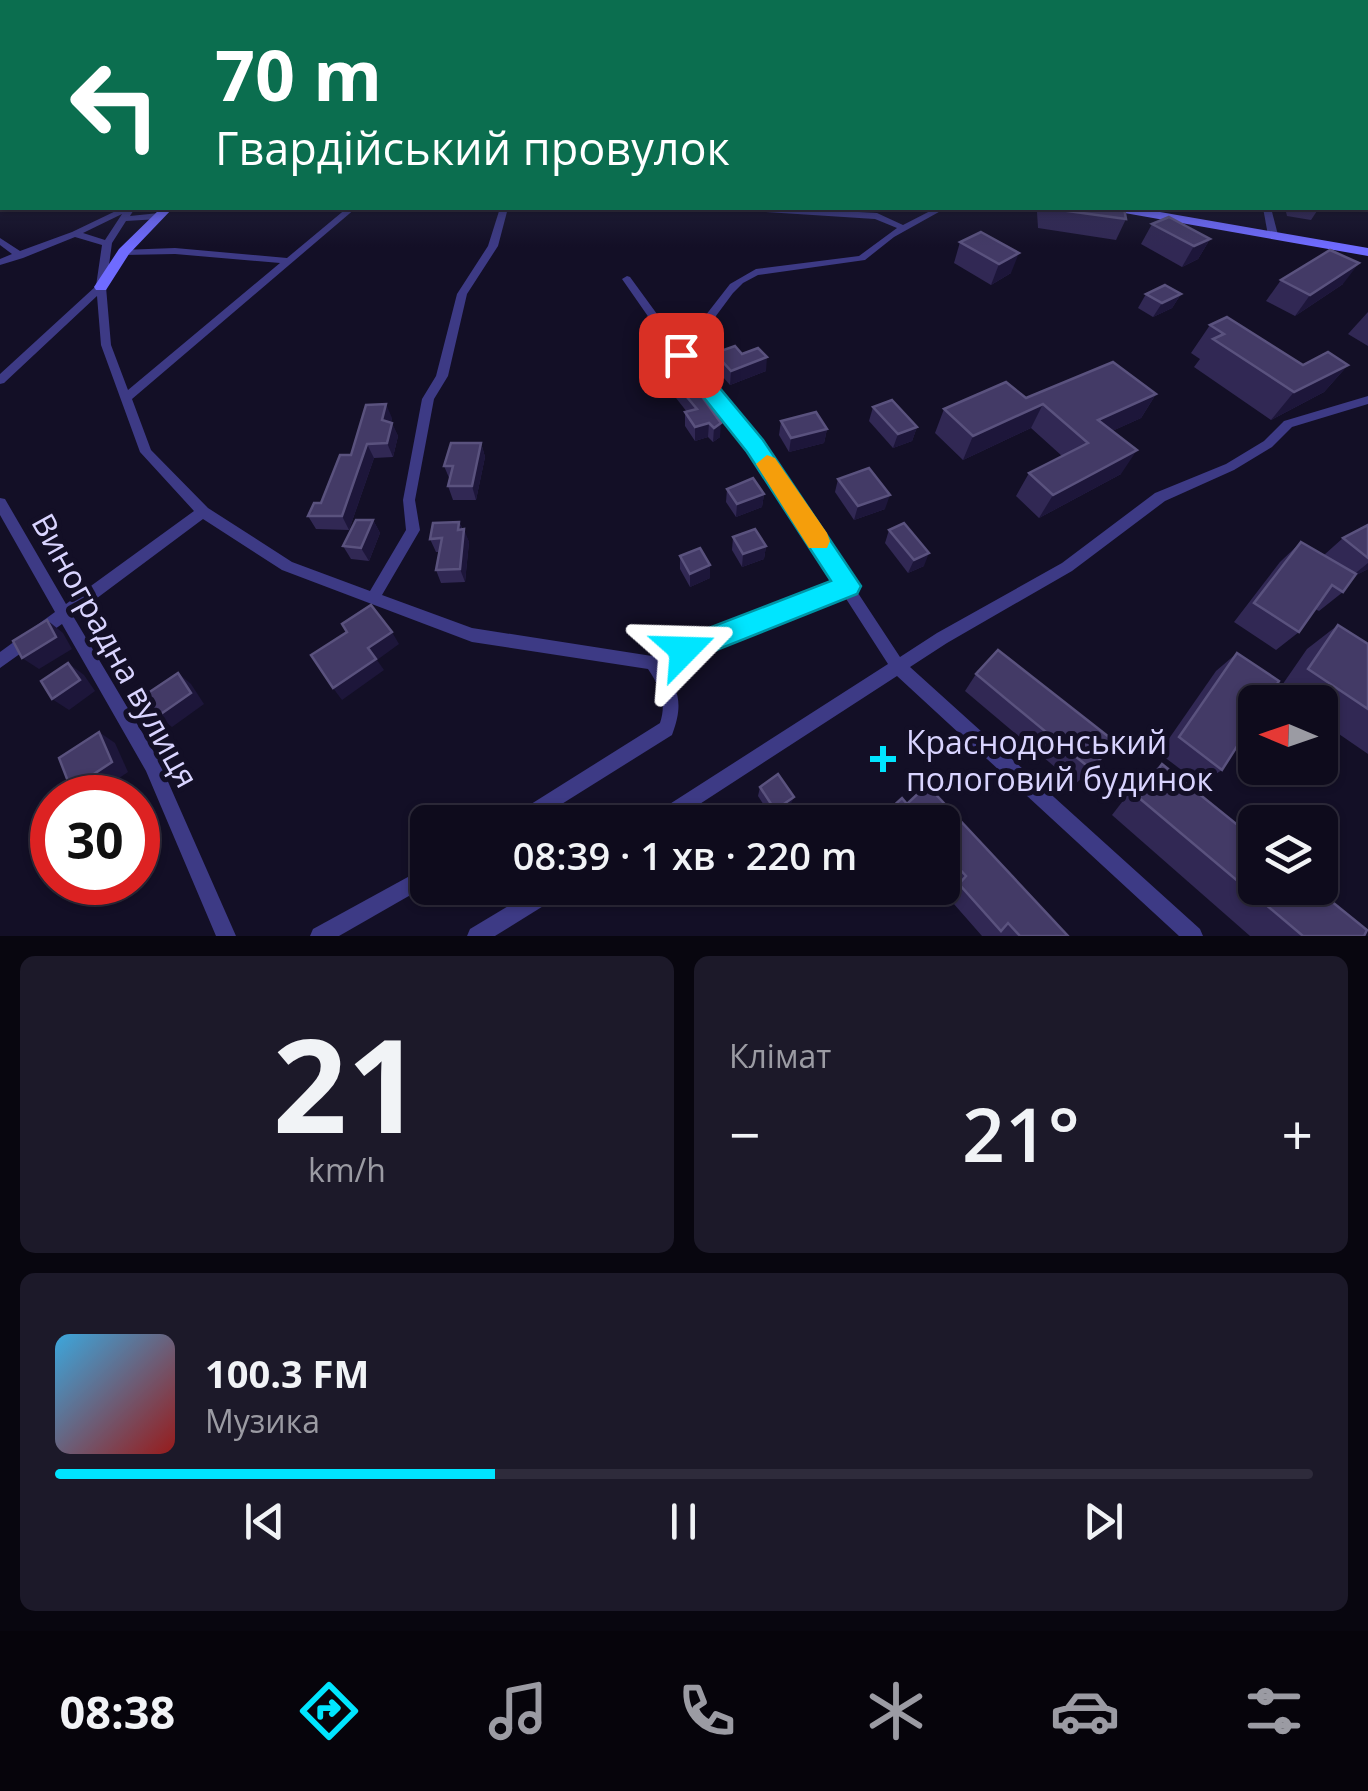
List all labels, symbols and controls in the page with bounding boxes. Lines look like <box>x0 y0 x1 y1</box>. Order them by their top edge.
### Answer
text: 70 m <box>215 26 382 122</box>
icon: left <box>50 40 180 170</box>
text: Гвардійський провулок <box>215 117 730 178</box>
pin <box>639 313 724 398</box>
icon: arrive <box>654 328 709 383</box>
street label: Виноградна вулиця <box>23 505 209 795</box>
position arrow <box>632 598 736 702</box>
north arrow <box>1238 685 1338 785</box>
map controls <box>1238 685 1338 905</box>
place label: Краснодонський пологовий будинок <box>906 720 1213 800</box>
marker: Краснодонський пологовий будинок <box>870 746 896 772</box>
speed limit sign: 30 <box>30 775 160 905</box>
button: layers <box>1238 805 1338 905</box>
text: 08:39 · 1 хв · 220 m <box>513 829 857 881</box>
text: 21 <box>273 994 421 1171</box>
text: Клімат <box>729 1034 831 1077</box>
text: 21° <box>962 1082 1080 1184</box>
text: − <box>729 1096 760 1171</box>
text: + <box>1282 1096 1313 1171</box>
text: km/h <box>308 1148 386 1191</box>
text: 100.3 FM <box>205 1347 369 1399</box>
text: Музика <box>205 1399 320 1442</box>
icon: previous <box>237 1494 292 1549</box>
icon: pause <box>656 1494 711 1549</box>
icon: next <box>1076 1494 1131 1549</box>
icon: directions <box>294 1676 364 1746</box>
icon: music <box>483 1676 553 1746</box>
icon: phone <box>672 1676 742 1746</box>
icon: climate <box>861 1676 931 1746</box>
icon: car <box>1050 1676 1120 1746</box>
icon: filters <box>1239 1676 1309 1746</box>
text: 08:38 <box>59 1681 175 1742</box>

